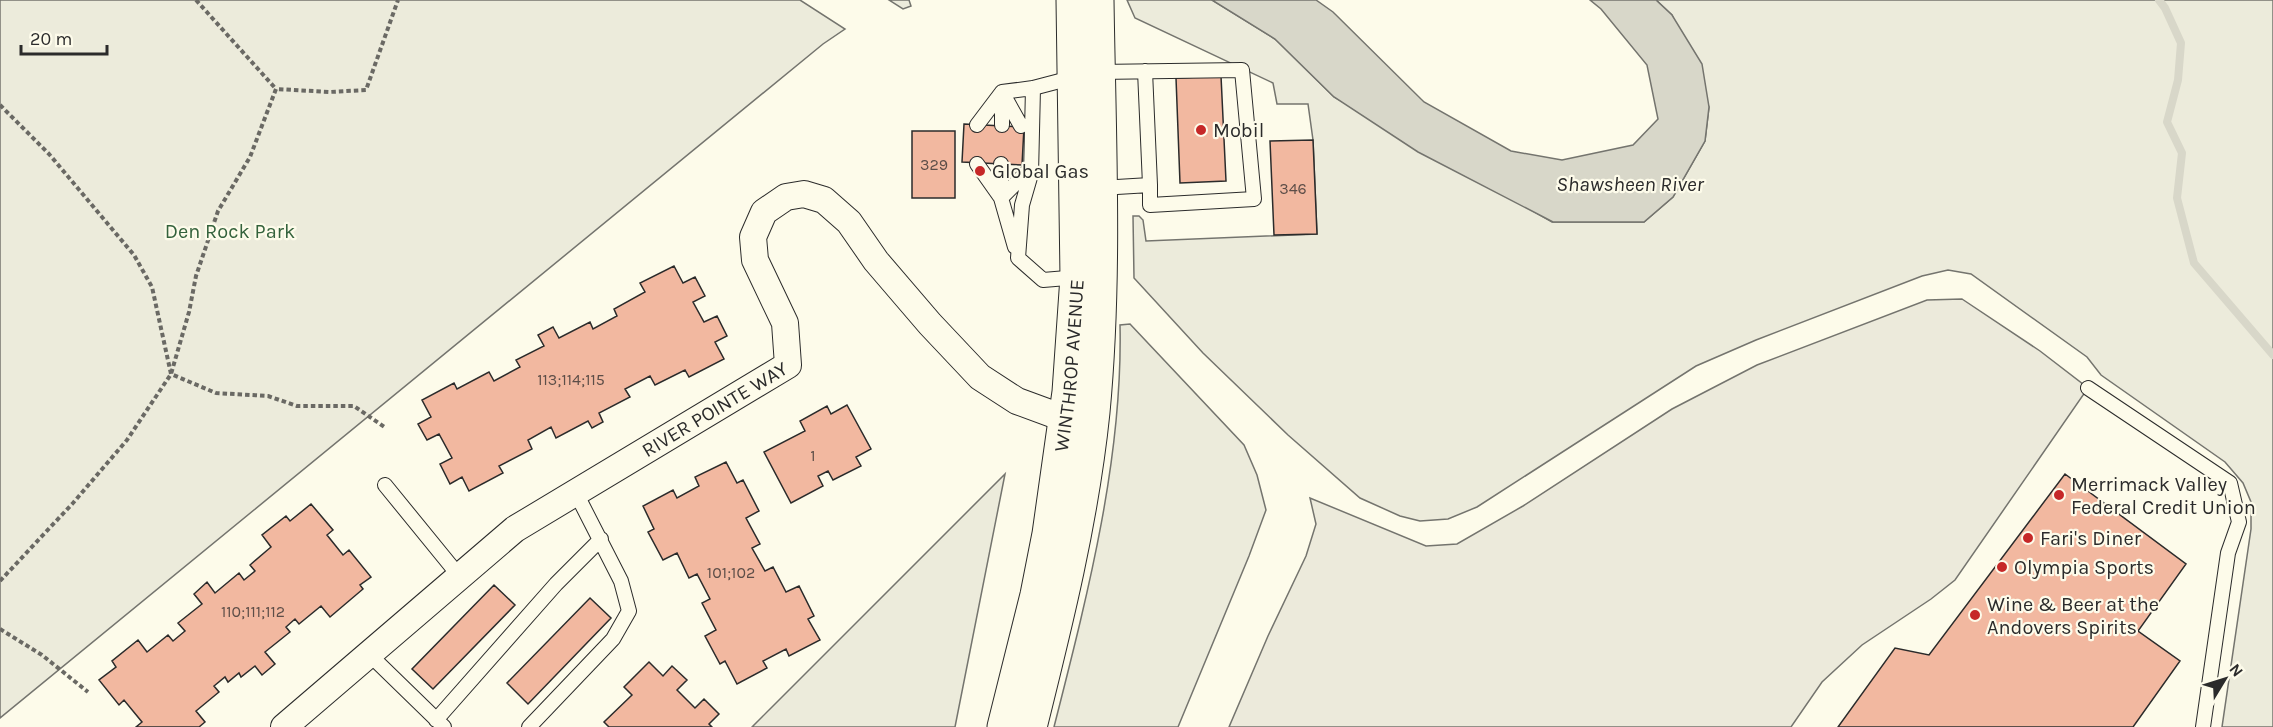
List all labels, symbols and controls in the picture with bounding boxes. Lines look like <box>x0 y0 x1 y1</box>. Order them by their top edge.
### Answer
scale bar <box>21 18 106 56</box>
text: 20 m <box>30 28 72 50</box>
place label: Mobil <box>1213 119 1264 142</box>
marker: Mobil <box>1194 123 1208 137</box>
house number: 329 <box>920 155 948 174</box>
place label: Global Gas <box>992 160 1089 183</box>
marker: Global Gas <box>973 164 987 178</box>
water label: Shawsheen River <box>1556 172 1705 196</box>
house number: 346 <box>1279 179 1307 198</box>
park label: Den Rock Park <box>165 220 295 243</box>
street label: WINTHROP AVENUE <box>1049 279 1088 453</box>
street label: RIVER POINTE WAY <box>637 357 792 462</box>
house number: 113;114;115 <box>537 370 605 389</box>
house number: 1 <box>810 446 816 465</box>
place label: Merrimack Valley Federal Credit Union <box>2071 473 2256 519</box>
marker: Merrimack Valley Federal Credit Union <box>2052 488 2066 502</box>
place label: Fari's Diner <box>2040 527 2142 550</box>
marker: Fari's Diner <box>2021 531 2035 545</box>
place label: Olympia Sports <box>2014 556 2154 579</box>
marker: Olympia Sports <box>1995 560 2009 574</box>
house number: 101;102 <box>707 563 755 582</box>
place label: Wine & Beer at the Andovers Spirits <box>1987 593 2159 639</box>
house number: 110;111;112 <box>221 602 285 621</box>
marker: Wine & Beer at the Andovers Spirits <box>1968 608 1982 622</box>
north arrow <box>2195 649 2255 709</box>
text: N <box>2225 660 2247 680</box>

